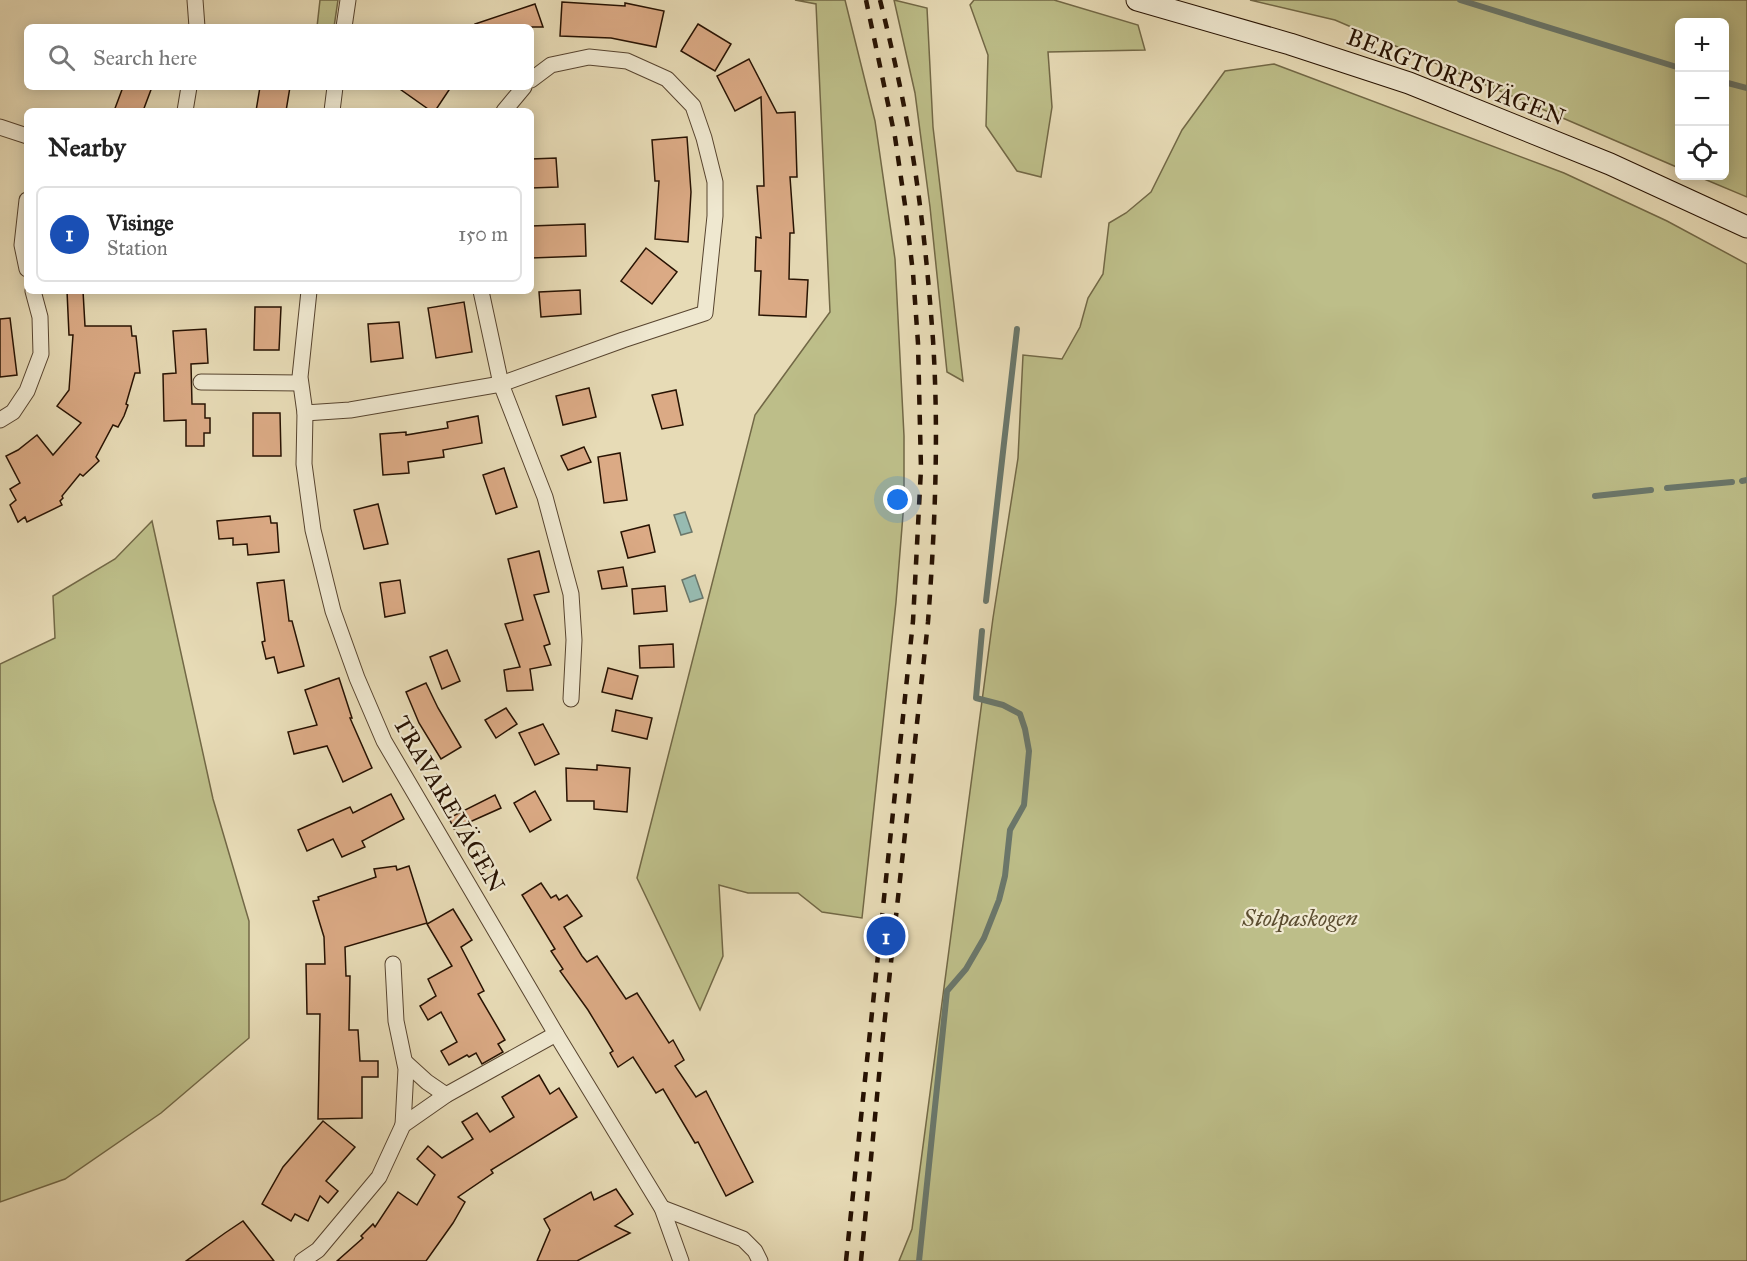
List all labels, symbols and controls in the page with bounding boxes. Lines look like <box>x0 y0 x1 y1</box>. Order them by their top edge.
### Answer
map controls <box>1675 18 1729 180</box>
button: + <box>1675 18 1729 72</box>
street label: BERGTORPSVÄGEN <box>1343 22 1569 132</box>
search box <box>24 24 534 90</box>
icon: search <box>45 41 78 74</box>
text: Search here <box>93 44 197 71</box>
button: − <box>1675 72 1729 126</box>
button: locate <box>1675 126 1729 180</box>
text: Nearby <box>48 131 126 163</box>
text: Visinge <box>107 209 174 236</box>
text: 1 <box>66 222 73 246</box>
text: 150 m <box>458 222 508 246</box>
text: Station <box>107 236 168 260</box>
your location <box>883 485 912 514</box>
street label: TRAVAREVÄGEN <box>386 710 512 898</box>
park label: Stolpaskogen <box>1241 903 1358 933</box>
pin: 1 <box>866 914 906 958</box>

